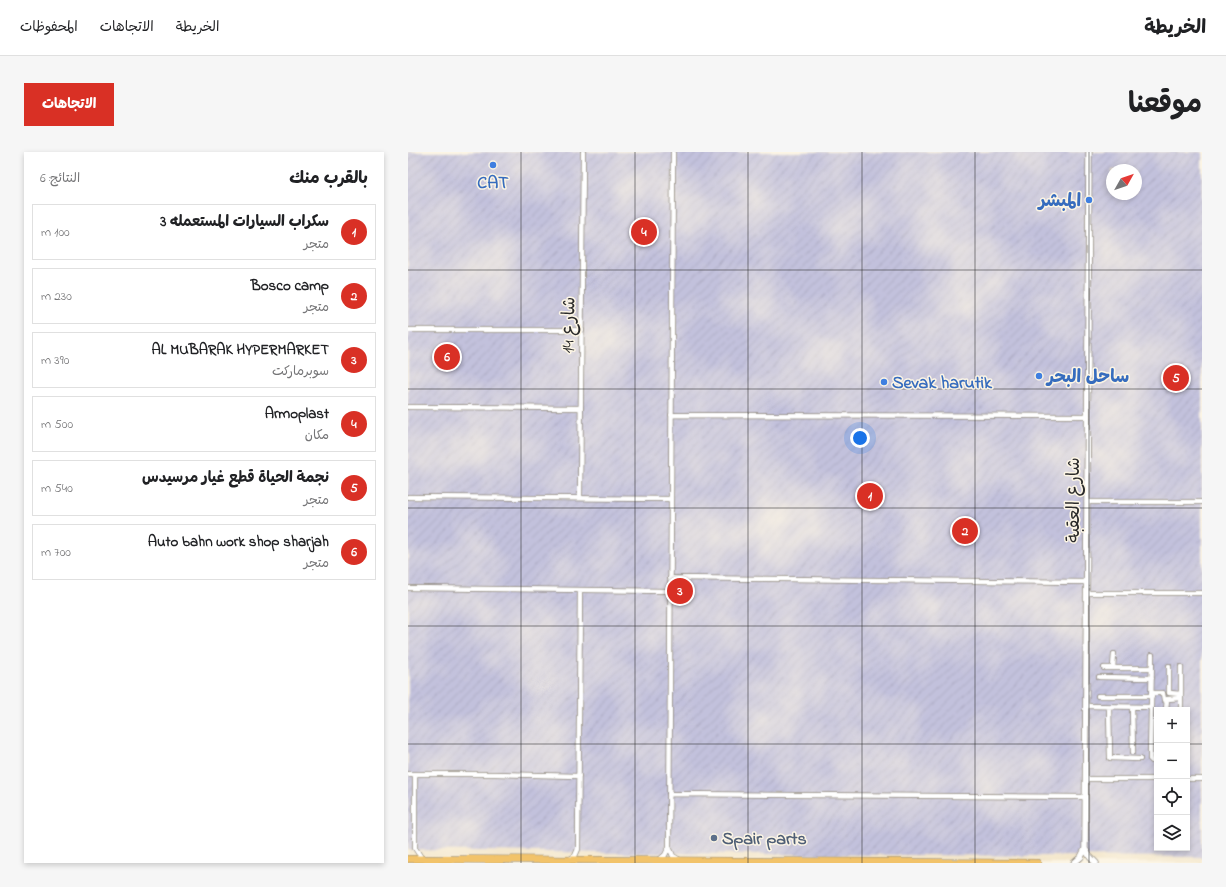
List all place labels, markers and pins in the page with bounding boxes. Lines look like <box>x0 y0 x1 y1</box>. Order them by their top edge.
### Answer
marker: CAT <box>488 160 498 170</box>
place label: CAT <box>477 171 509 197</box>
place label: المبشر <box>1036 189 1081 215</box>
marker: المبشر <box>1084 195 1094 205</box>
pin: 4 <box>631 217 657 247</box>
pin: 6 <box>434 342 460 372</box>
pin: 5 <box>1163 363 1189 393</box>
place label: ساحل البحر <box>1045 365 1129 391</box>
place label: Sevak harutik <box>892 371 993 397</box>
marker: ساحل البحر <box>1034 371 1044 381</box>
marker: Sevak harutik <box>879 377 889 387</box>
pin: 1 <box>857 481 883 511</box>
pin: 2 <box>952 516 978 546</box>
pin: 3 <box>667 576 693 606</box>
place label: Spair parts <box>722 827 807 853</box>
marker: Spair parts <box>709 833 719 843</box>

